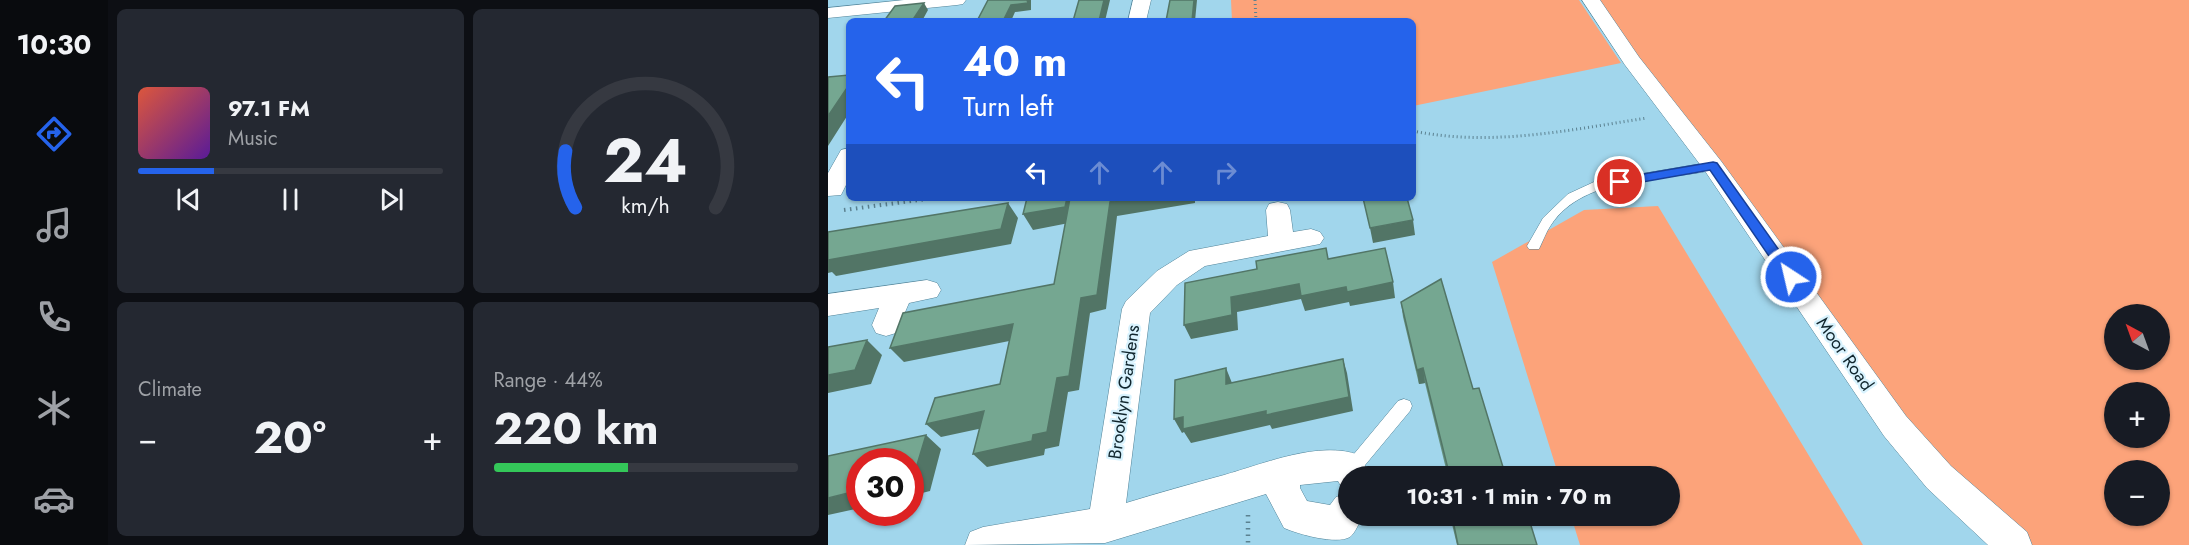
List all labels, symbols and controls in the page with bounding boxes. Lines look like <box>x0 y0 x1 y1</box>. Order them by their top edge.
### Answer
text: 10:30 <box>17 25 91 64</box>
text: 40 m <box>963 31 1067 92</box>
icon: left <box>864 42 942 120</box>
text: Turn left <box>963 87 1053 126</box>
text: 97.1 FM <box>228 92 310 124</box>
icon: directions <box>33 113 75 155</box>
text: 24 <box>604 115 688 205</box>
text: Music <box>228 124 278 153</box>
icon: left <box>1020 156 1053 189</box>
icon: ahead <box>1083 156 1116 189</box>
icon: ahead <box>1146 156 1179 189</box>
icon: right <box>1209 156 1242 189</box>
pin <box>1594 156 1645 207</box>
icon: arrive <box>1603 165 1636 198</box>
icon: previous <box>172 183 205 216</box>
icon: pause <box>274 183 307 216</box>
icon: next <box>375 183 408 216</box>
text: km/h <box>622 191 670 222</box>
icon: music <box>33 204 75 246</box>
position arrow <box>1759 245 1823 309</box>
icon: phone <box>33 296 75 338</box>
north arrow <box>2104 304 2170 370</box>
map controls <box>2104 304 2170 526</box>
street label: Moor Road <box>1810 312 1880 396</box>
street label: Brooklyn Gardens <box>1102 323 1146 461</box>
text: Range · 44% <box>494 366 603 395</box>
text: Climate <box>138 375 202 404</box>
button: + <box>2104 382 2170 448</box>
icon: climate <box>33 387 75 429</box>
text: 220 km <box>494 396 659 461</box>
text: 20° <box>254 405 326 470</box>
text: − <box>138 415 157 462</box>
text: + <box>422 415 443 462</box>
speed limit sign: 30 <box>846 448 924 526</box>
button: − <box>2104 460 2170 526</box>
icon: car <box>33 478 75 520</box>
text: 10:31 · 1 min · 70 m <box>1406 480 1612 512</box>

